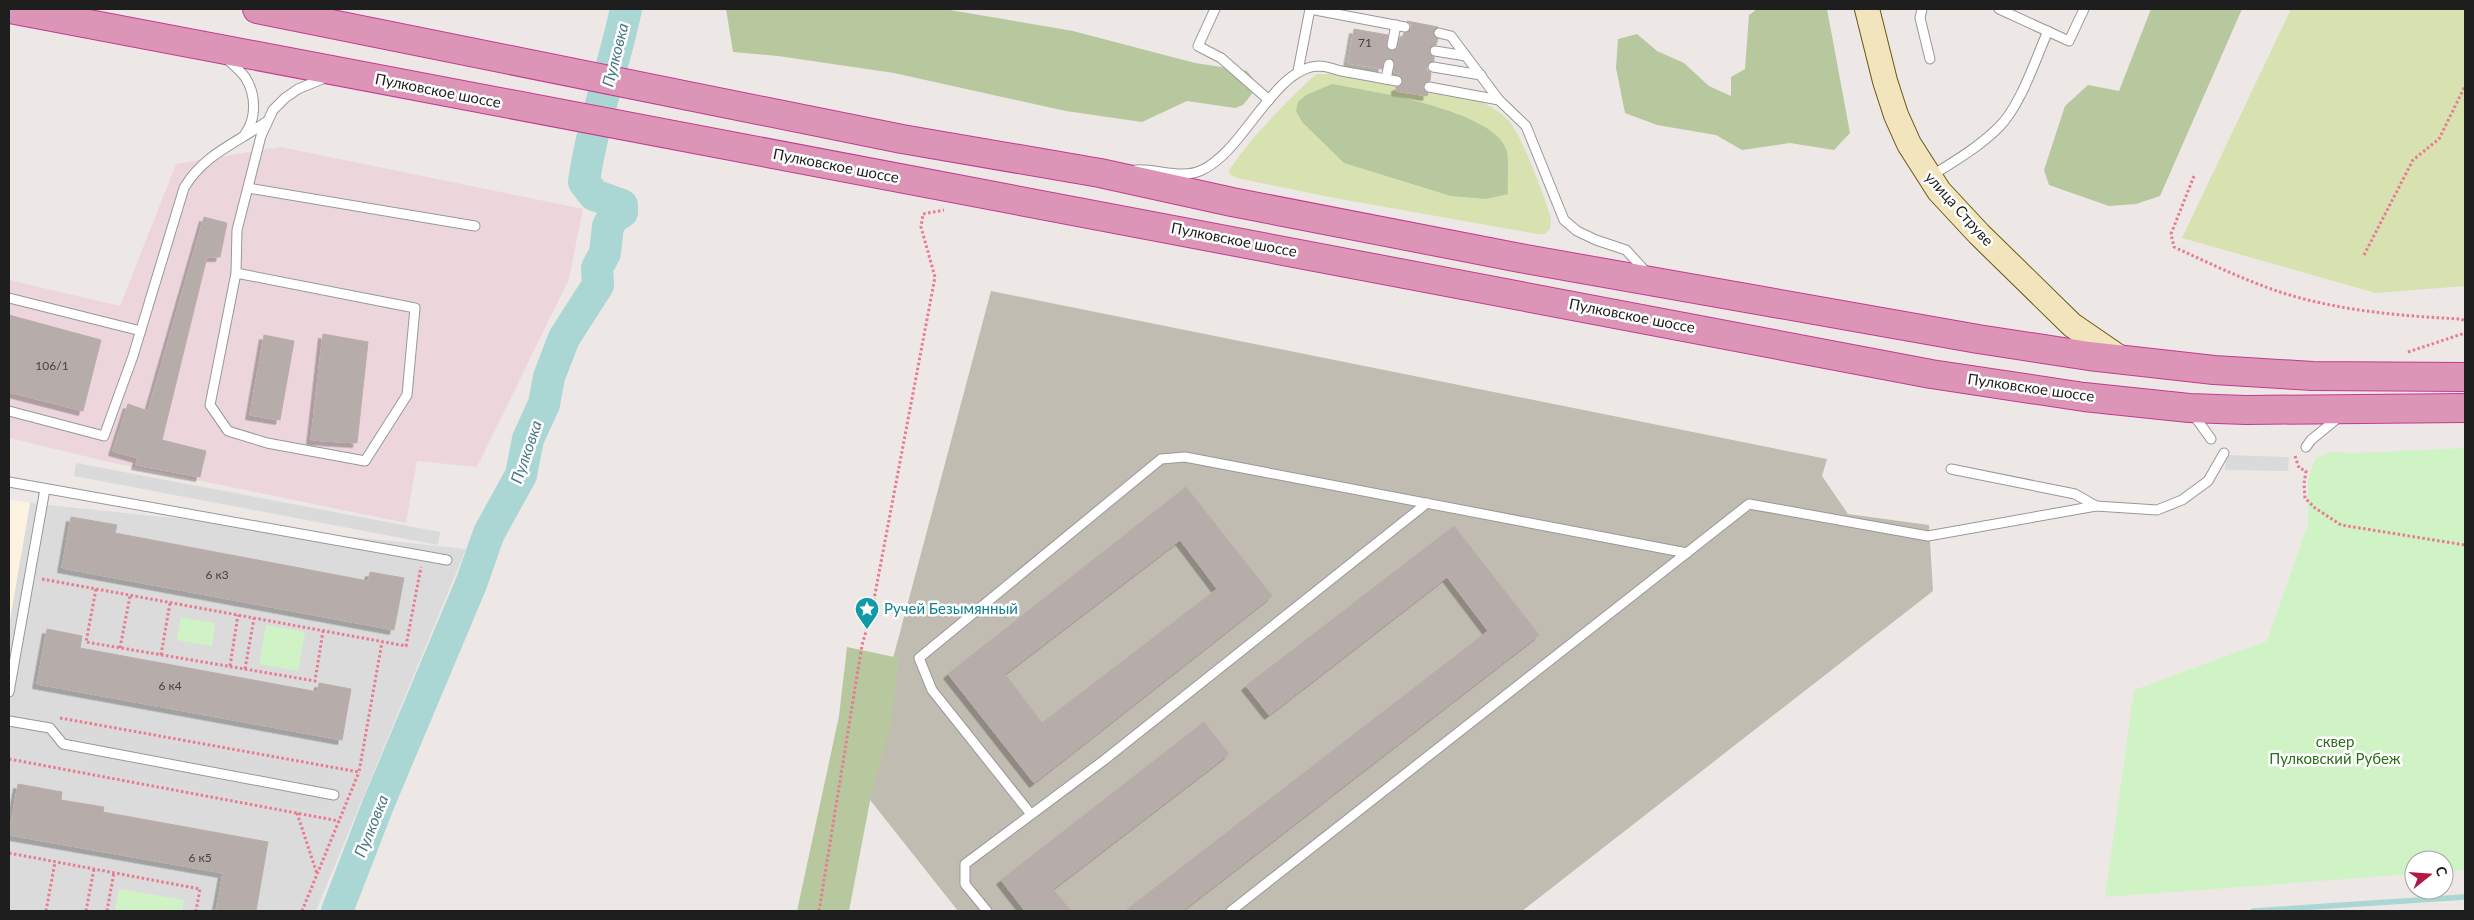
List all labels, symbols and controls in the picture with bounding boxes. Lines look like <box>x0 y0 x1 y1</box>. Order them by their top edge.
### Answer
water label: Пулковка <box>597 21 632 89</box>
house number: 71 <box>1358 35 1372 50</box>
street label: Пулковское шоссе <box>374 69 503 111</box>
street label: Пулковское шоссе <box>772 144 901 186</box>
street label: улица Струве <box>1922 168 1998 249</box>
street label: Пулковское шоссе <box>1170 218 1299 260</box>
street label: Пулковское шоссе <box>1568 294 1697 336</box>
house number: 106/1 <box>35 358 69 373</box>
street label: Пулковское шоссе <box>1967 369 2096 405</box>
water label: Пулковка <box>506 418 545 486</box>
house number: 6 к3 <box>205 567 229 582</box>
place icon: Ручей Безымянный <box>854 596 880 630</box>
place label: Ручей Безымянный <box>884 599 1018 617</box>
house number: 6 к4 <box>158 678 182 693</box>
park label: сквер Пулковский Рубеж <box>2269 732 2401 767</box>
water label: Пулковка <box>350 792 392 860</box>
house number: 6 к5 <box>188 850 212 865</box>
north arrow <box>2404 850 2454 900</box>
text: С <box>2432 864 2452 879</box>

